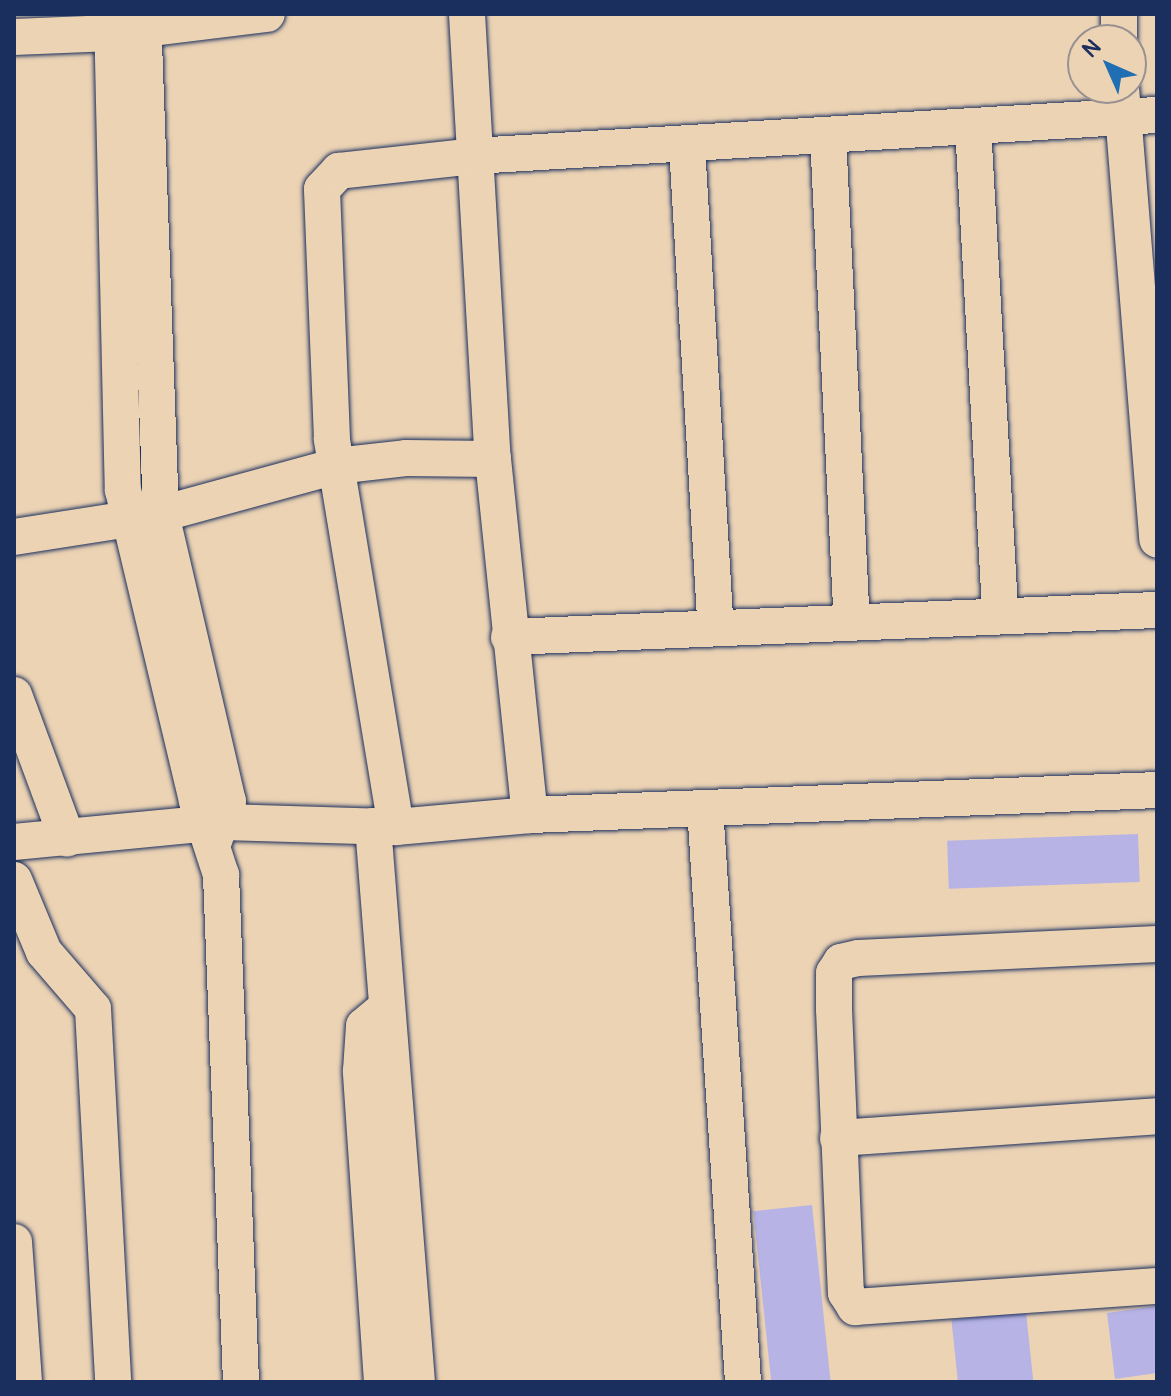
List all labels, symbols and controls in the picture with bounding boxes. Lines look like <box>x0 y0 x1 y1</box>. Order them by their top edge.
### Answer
north arrow <box>1067 24 1147 104</box>
text: N <box>1076 33 1107 64</box>

